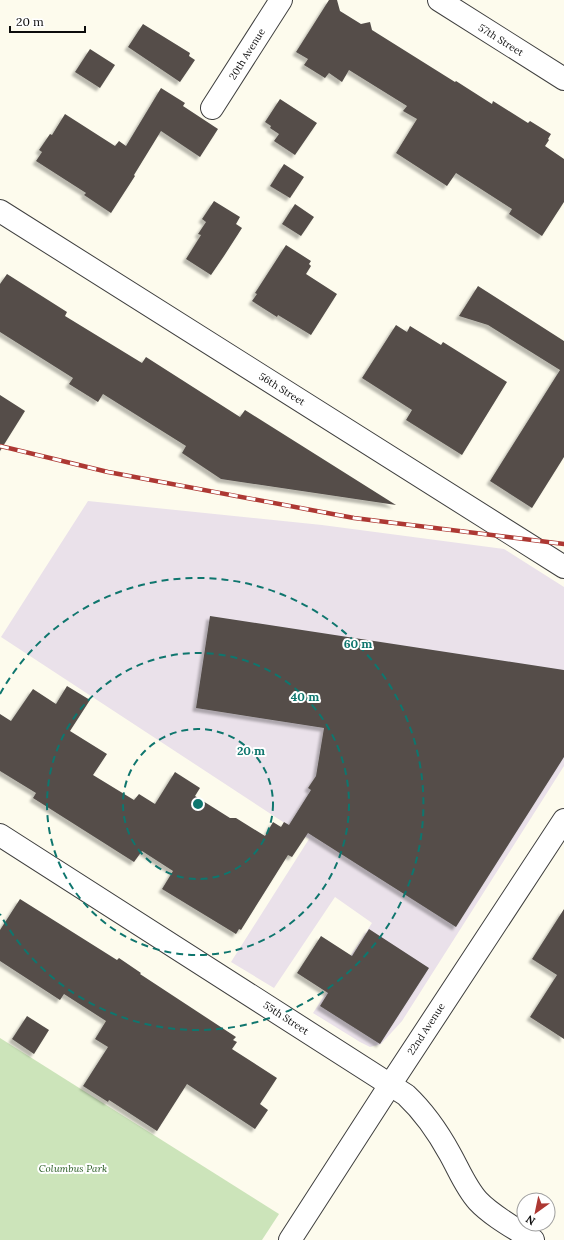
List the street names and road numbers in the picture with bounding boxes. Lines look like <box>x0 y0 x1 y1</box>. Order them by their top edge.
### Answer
street label: 57th Street <box>476 21 526 59</box>
street label: 20th Avenue <box>226 25 268 82</box>
street label: 56th Street <box>256 370 308 408</box>
street label: 55th Street <box>261 998 311 1038</box>
street label: 22nd Avenue <box>404 1000 448 1057</box>

